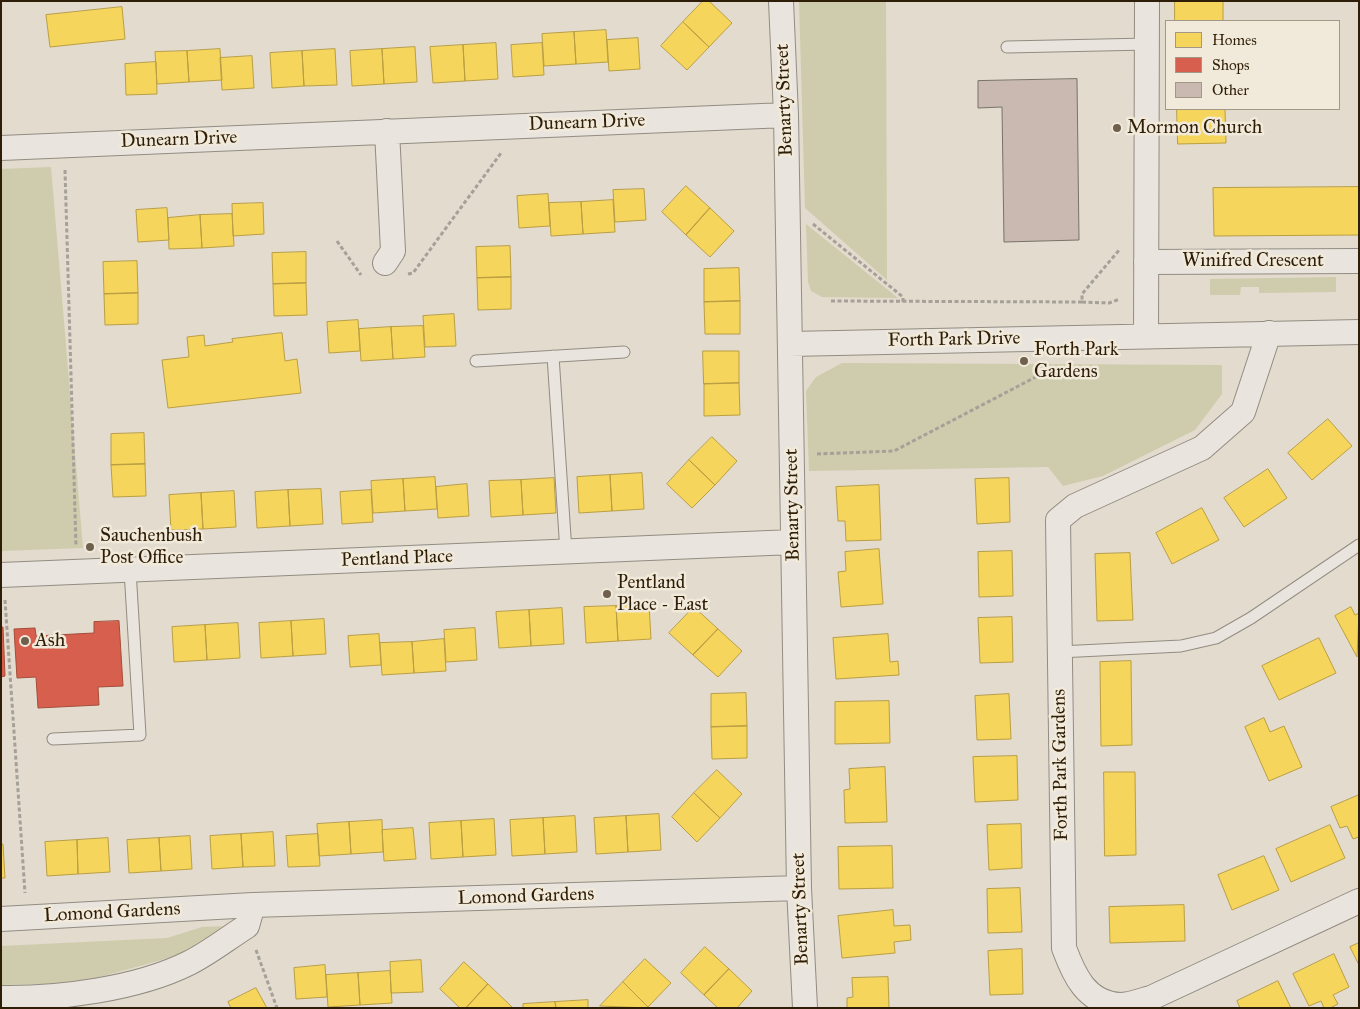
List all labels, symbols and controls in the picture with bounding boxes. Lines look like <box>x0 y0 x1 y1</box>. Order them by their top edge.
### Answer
legend <box>1165 20 1340 110</box>
text: Homes <box>1212 31 1257 49</box>
street label: Benarty Street <box>772 43 798 157</box>
text: Shops <box>1212 56 1250 74</box>
text: Other <box>1212 81 1249 99</box>
street label: Dunearn Drive <box>528 110 646 136</box>
place label: Mormon Church <box>1127 117 1262 139</box>
marker: Mormon Church <box>1111 122 1123 134</box>
street label: Dunearn Drive <box>120 127 238 153</box>
street label: Winifred Crescent <box>1182 250 1324 272</box>
street label: Forth Park Drive <box>888 327 1020 353</box>
place label: Forth Park Gardens <box>1034 339 1118 383</box>
marker: Forth Park Gardens <box>1018 355 1030 367</box>
street label: Benarty Street <box>781 448 805 562</box>
place label: Sauchenbush Post Office <box>100 525 202 569</box>
marker: Sauchenbush Post Office <box>84 541 96 553</box>
street label: Pentland Place <box>340 546 454 572</box>
place label: Pentland Place - East <box>617 572 708 616</box>
marker: Pentland Place - East <box>601 588 613 600</box>
place label: Ash <box>35 630 65 652</box>
marker: Ash <box>19 635 31 647</box>
street label: Forth Park Gardens <box>1048 689 1074 841</box>
street label: Benarty Street <box>788 852 814 966</box>
street label: Lomond Gardens <box>457 883 595 911</box>
street label: Lomond Gardens <box>43 898 181 928</box>

